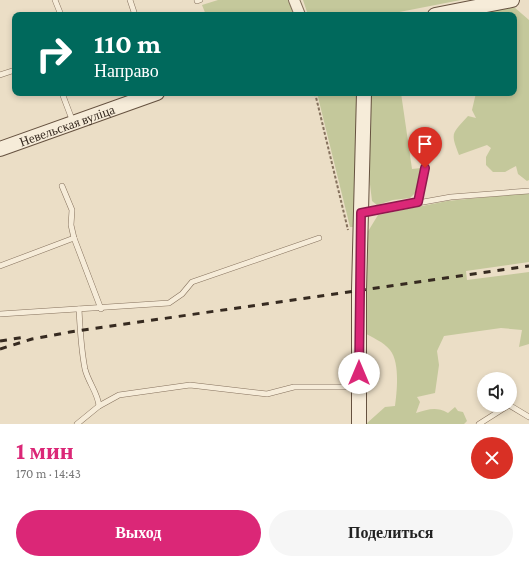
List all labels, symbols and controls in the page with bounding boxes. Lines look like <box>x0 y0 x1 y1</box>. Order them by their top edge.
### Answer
icon: right <box>28 28 80 80</box>
text: 110 m <box>94 28 161 59</box>
text: Направо <box>94 61 159 81</box>
street label: Невельская вуліца <box>17 102 117 149</box>
pin <box>408 127 442 168</box>
icon: arrive <box>414 133 436 155</box>
position arrow <box>338 352 380 394</box>
map controls <box>477 372 517 412</box>
button: sound <box>477 372 517 412</box>
text: 1 мин <box>16 437 74 464</box>
button: close <box>471 437 513 479</box>
text: 170 m · 14:43 <box>16 466 81 481</box>
button: Выход <box>16 510 261 556</box>
button: Поделиться <box>269 510 513 556</box>

